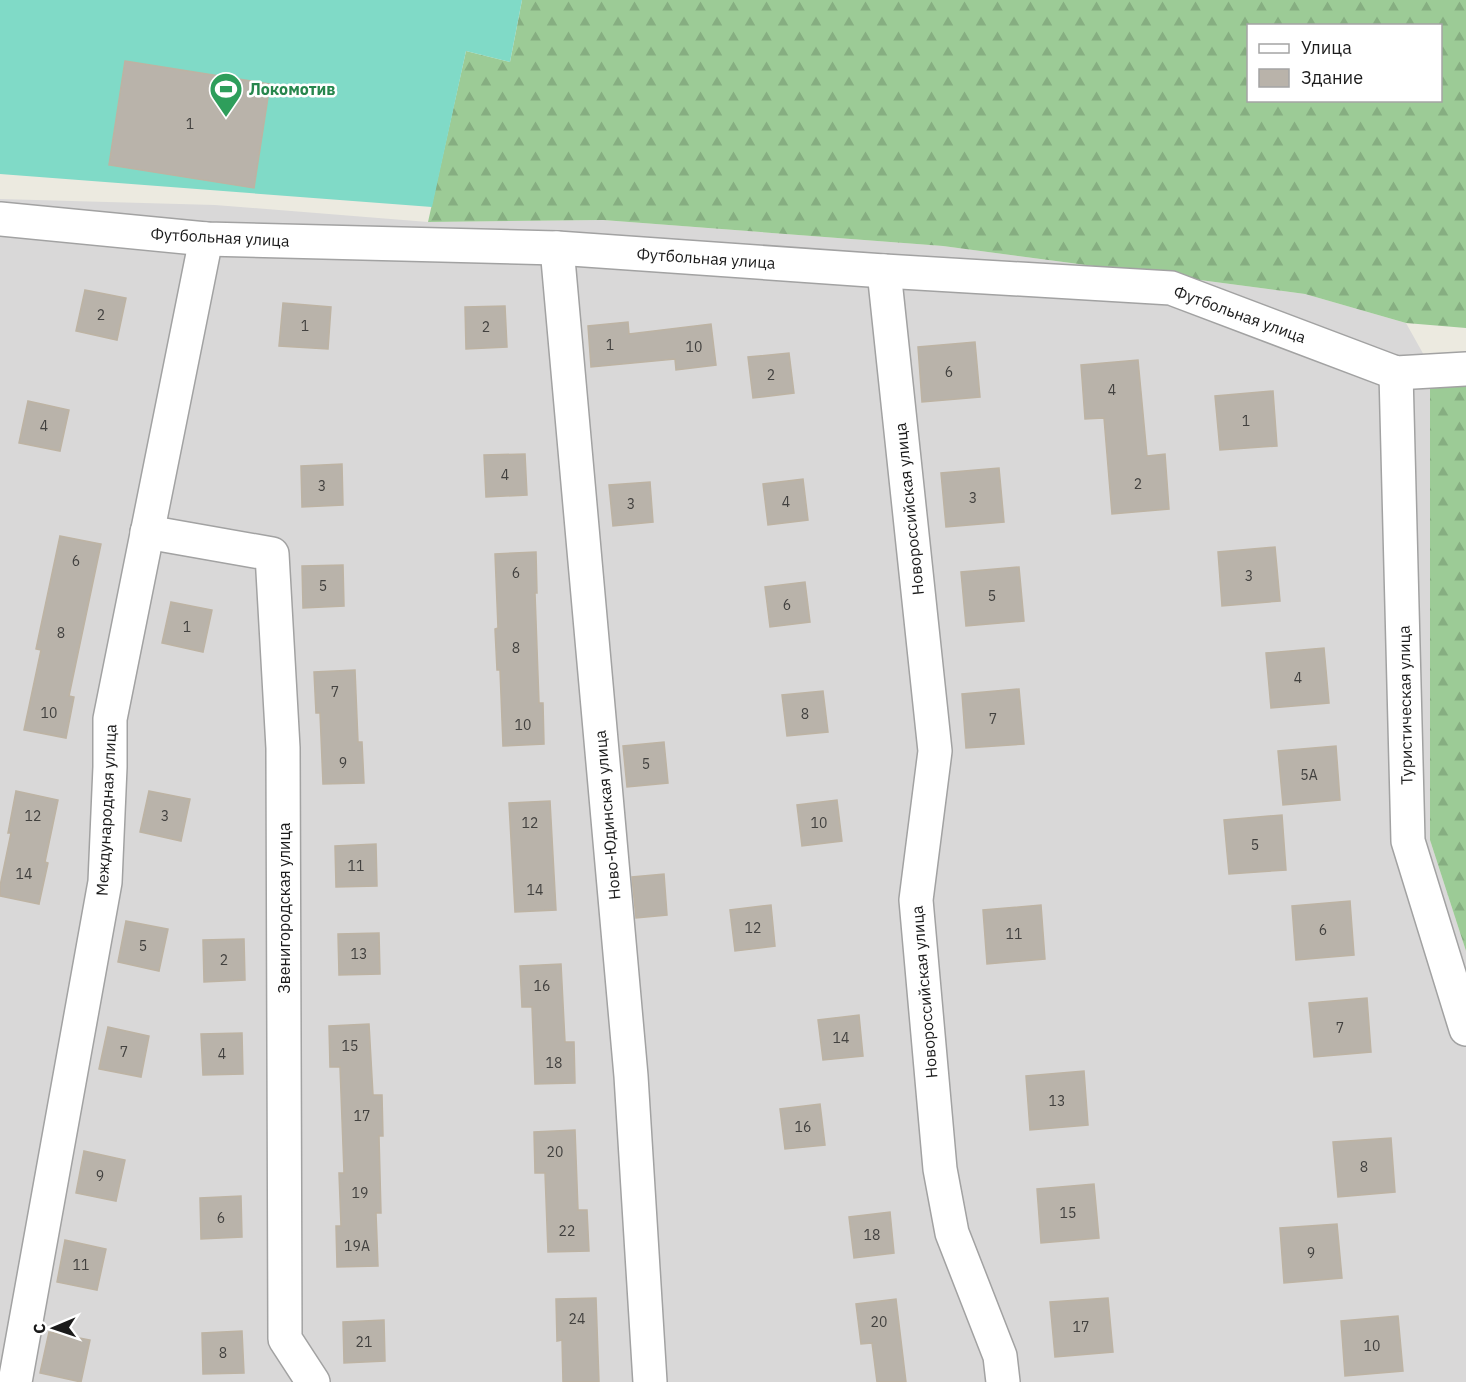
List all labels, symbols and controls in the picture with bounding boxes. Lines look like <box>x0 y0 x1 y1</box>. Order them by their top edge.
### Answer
legend <box>1247 24 1442 102</box>
text: Улица <box>1301 36 1352 59</box>
text: Здание <box>1301 66 1363 89</box>
sports icon: Локомотив <box>208 71 244 118</box>
place label: Локомотив <box>249 79 336 99</box>
house number: 1 <box>186 115 194 133</box>
street label: Футбольная улица <box>150 223 291 251</box>
street label: Футбольная улица <box>636 243 777 273</box>
street label: Футбольная улица <box>1171 281 1309 347</box>
house number: 2 <box>97 306 105 324</box>
house number: 1 <box>301 317 309 335</box>
house number: 2 <box>482 318 490 336</box>
house number: 1 <box>606 336 614 354</box>
house number: 10 <box>686 338 702 356</box>
house number: 6 <box>945 363 953 381</box>
house number: 2 <box>767 366 775 384</box>
house number: 4 <box>1108 381 1116 399</box>
house number: 1 <box>1242 412 1250 430</box>
house number: 4 <box>40 417 48 435</box>
street label: Новороссийская улица <box>890 421 928 596</box>
house number: 4 <box>501 466 509 484</box>
house number: 2 <box>1134 475 1142 493</box>
house number: 3 <box>318 477 326 495</box>
house number: 3 <box>969 489 977 507</box>
house number: 4 <box>782 493 790 511</box>
house number: 3 <box>627 495 635 513</box>
house number: 6 <box>72 552 80 570</box>
house number: 6 <box>512 564 520 582</box>
house number: 3 <box>1245 567 1253 585</box>
house number: 5 <box>319 577 327 595</box>
house number: 5 <box>988 587 996 605</box>
house number: 6 <box>783 596 791 614</box>
house number: 1 <box>183 618 191 636</box>
house number: 8 <box>57 624 65 642</box>
street label: Туристическая улица <box>1394 625 1416 785</box>
house number: 8 <box>512 639 520 657</box>
house number: 4 <box>1294 669 1302 687</box>
house number: 7 <box>331 683 339 701</box>
house number: 10 <box>41 704 57 722</box>
house number: 8 <box>801 705 809 723</box>
house number: 7 <box>989 710 997 728</box>
house number: 10 <box>515 716 531 734</box>
street label: Международная улица <box>92 723 121 896</box>
street label: Ново-Юдинская улица <box>590 729 624 901</box>
house number: 9 <box>339 754 347 772</box>
house number: 5 <box>642 755 650 773</box>
house number: 5А <box>1300 766 1318 784</box>
house number: 12 <box>25 807 41 825</box>
house number: 3 <box>161 807 169 825</box>
house number: 12 <box>522 814 538 832</box>
house number: 10 <box>811 814 827 832</box>
street label: Звенигородская улица <box>274 822 294 994</box>
house number: 5 <box>1251 836 1259 854</box>
house number: 11 <box>348 857 364 875</box>
house number: 14 <box>16 865 32 883</box>
house number: 14 <box>527 881 543 899</box>
street label: Новороссийская улица <box>906 904 942 1079</box>
house number: 12 <box>745 919 761 937</box>
house number: 6 <box>1319 921 1327 939</box>
house number: 11 <box>1006 925 1022 943</box>
house number: 5 <box>139 937 147 955</box>
house number: 13 <box>351 945 367 963</box>
house number: 2 <box>220 951 228 969</box>
house number: 16 <box>534 977 550 995</box>
house number: 7 <box>1336 1019 1344 1037</box>
house number: 14 <box>833 1029 849 1047</box>
house number: 15 <box>342 1037 358 1055</box>
house number: 7 <box>120 1043 128 1061</box>
house number: 4 <box>218 1045 226 1063</box>
house number: 18 <box>546 1054 562 1072</box>
house number: 13 <box>1049 1092 1065 1110</box>
house number: 17 <box>354 1107 370 1125</box>
house number: 16 <box>795 1118 811 1136</box>
house number: 20 <box>547 1143 563 1161</box>
house number: 8 <box>1360 1158 1368 1176</box>
house number: 9 <box>96 1167 104 1185</box>
house number: 19 <box>352 1184 368 1202</box>
house number: 15 <box>1060 1204 1076 1222</box>
house number: 6 <box>217 1209 225 1227</box>
house number: 22 <box>559 1222 575 1240</box>
house number: 18 <box>864 1226 880 1244</box>
house number: 19А <box>344 1237 370 1255</box>
house number: 9 <box>1307 1244 1315 1262</box>
house number: 11 <box>73 1256 89 1274</box>
north arrow <box>24 1298 84 1358</box>
house number: 24 <box>569 1310 585 1328</box>
house number: 20 <box>871 1313 887 1331</box>
house number: 17 <box>1073 1318 1089 1336</box>
text: С <box>29 1323 49 1334</box>
house number: 21 <box>356 1333 372 1351</box>
house number: 10 <box>1364 1337 1380 1355</box>
house number: 8 <box>219 1344 227 1362</box>

